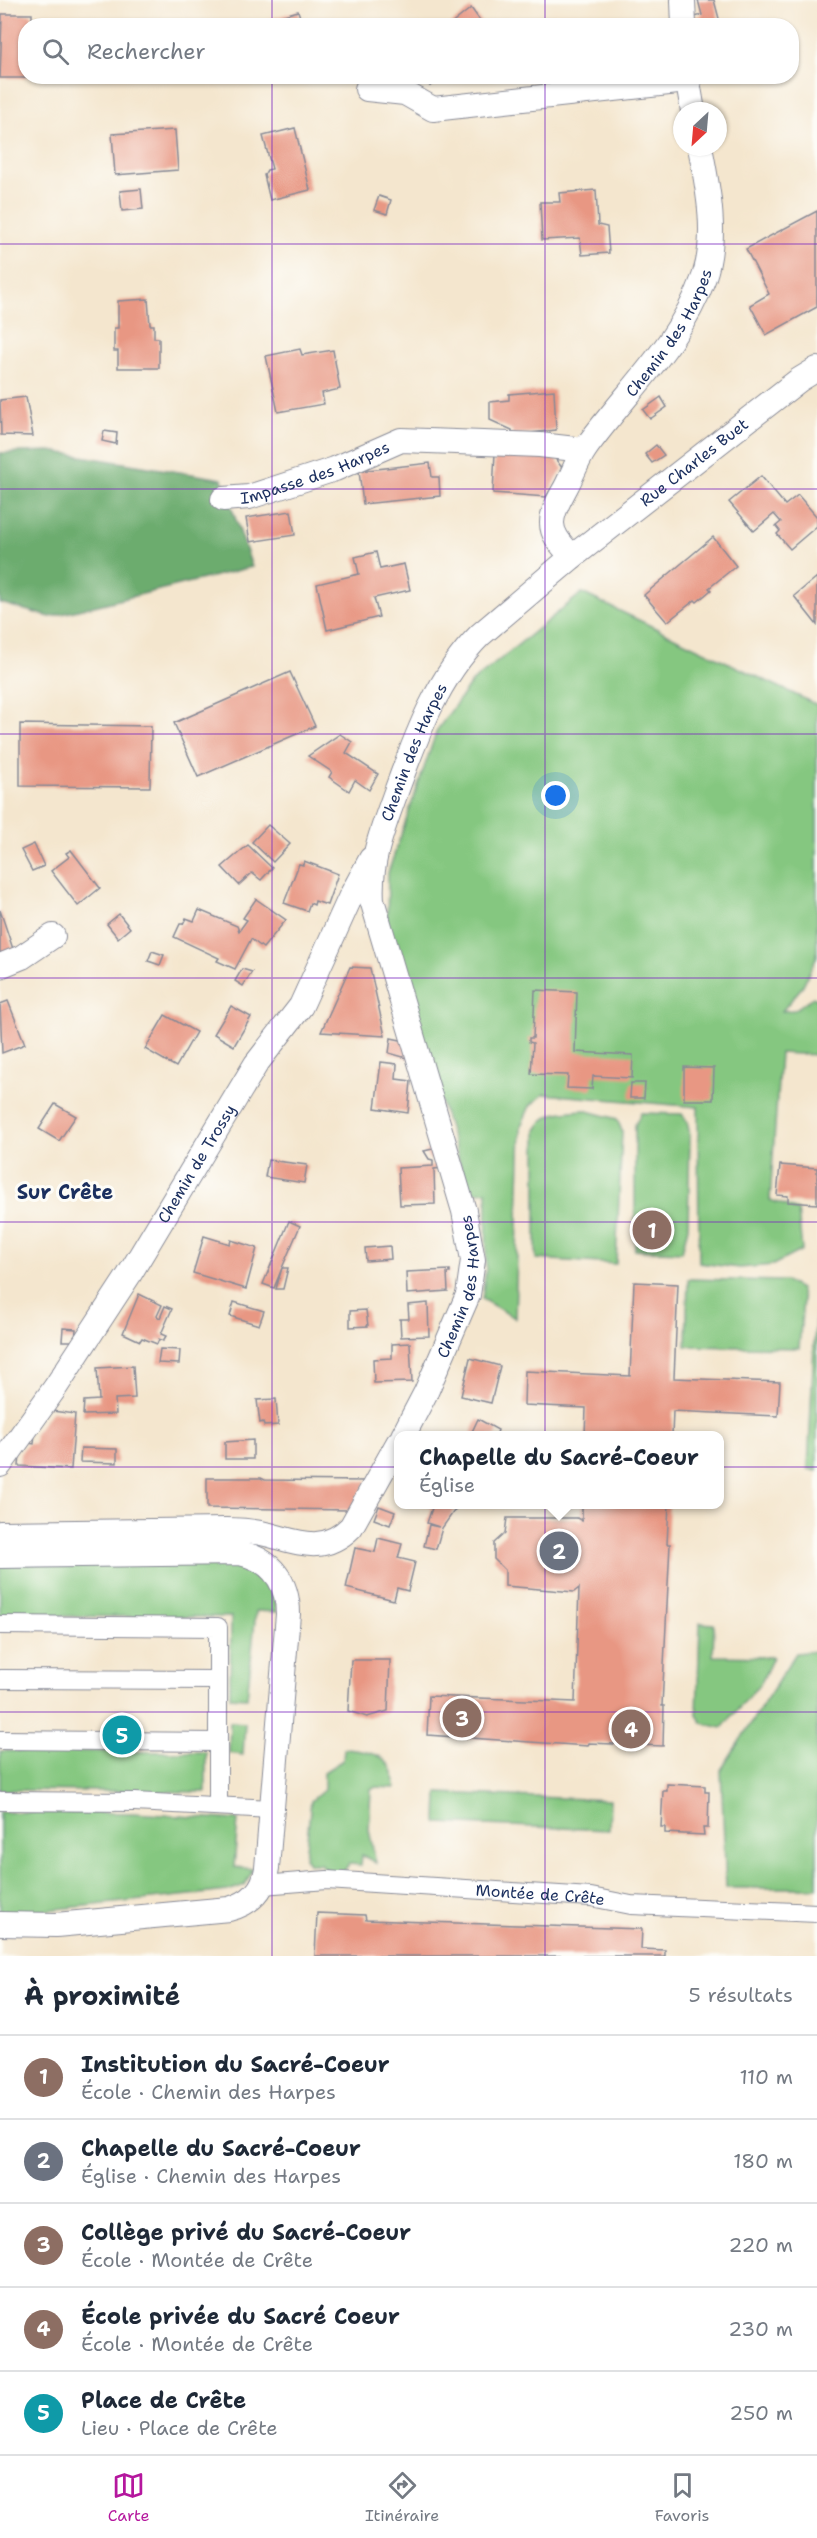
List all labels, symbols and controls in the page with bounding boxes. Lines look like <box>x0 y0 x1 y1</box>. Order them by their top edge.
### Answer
search box <box>18 18 799 84</box>
icon: search <box>39 35 72 68</box>
text: Rechercher <box>87 37 206 66</box>
north arrow <box>673 102 727 156</box>
street label: Chemin des Harpes <box>621 266 717 401</box>
street label: Rue Charles Buet <box>636 414 753 511</box>
street label: Impasse des Harpes <box>239 436 393 509</box>
street label: Chemin des Harpes <box>376 679 452 824</box>
your location <box>541 781 570 810</box>
street label: Chemin de Trossy <box>153 1100 240 1227</box>
district label: Sur Crête <box>17 1179 113 1205</box>
pin: 1 <box>632 1208 672 1252</box>
street label: Chemin des Harpes <box>432 1213 484 1361</box>
popup <box>394 1431 724 1509</box>
text: Chapelle du Sacré-Coeur <box>419 1443 699 1472</box>
text: Église <box>419 1472 475 1498</box>
pin: 2 <box>540 1528 578 1574</box>
pin: 3 <box>442 1696 482 1740</box>
pin: 4 <box>612 1706 650 1752</box>
pin: 5 <box>102 1712 142 1758</box>
street label: Montée de Crête <box>475 1880 607 1911</box>
text: À proximité <box>24 1978 180 2013</box>
text: 5 résultats <box>688 1982 793 2008</box>
text: Institution du Sacré-Coeur <box>81 2050 390 2079</box>
text: 1 <box>39 2064 48 2090</box>
text: 110 m <box>739 2064 793 2090</box>
text: École · Chemin des Harpes <box>81 2079 336 2105</box>
text: Chapelle du Sacré-Coeur <box>81 2134 361 2163</box>
text: 2 <box>37 2148 51 2174</box>
text: 180 m <box>733 2148 793 2174</box>
text: Église · Chemin des Harpes <box>81 2163 341 2189</box>
text: Collège privé du Sacré-Coeur <box>81 2218 411 2247</box>
text: 3 <box>37 2232 51 2258</box>
text: 220 m <box>729 2232 793 2258</box>
text: École · Montée de Crête <box>81 2247 313 2273</box>
text: École privée du Sacré Coeur <box>81 2302 400 2331</box>
text: 4 <box>37 2316 51 2342</box>
text: 230 m <box>728 2316 793 2342</box>
text: École · Montée de Crête <box>81 2331 313 2357</box>
text: Place de Crête <box>81 2386 246 2415</box>
text: 5 <box>37 2400 50 2426</box>
text: 250 m <box>729 2400 793 2426</box>
text: Lieu · Place de Crête <box>81 2415 278 2441</box>
tab: Carte <box>108 2469 150 2526</box>
tab: Itinéraire <box>365 2469 439 2526</box>
tab: Favoris <box>655 2469 709 2526</box>

